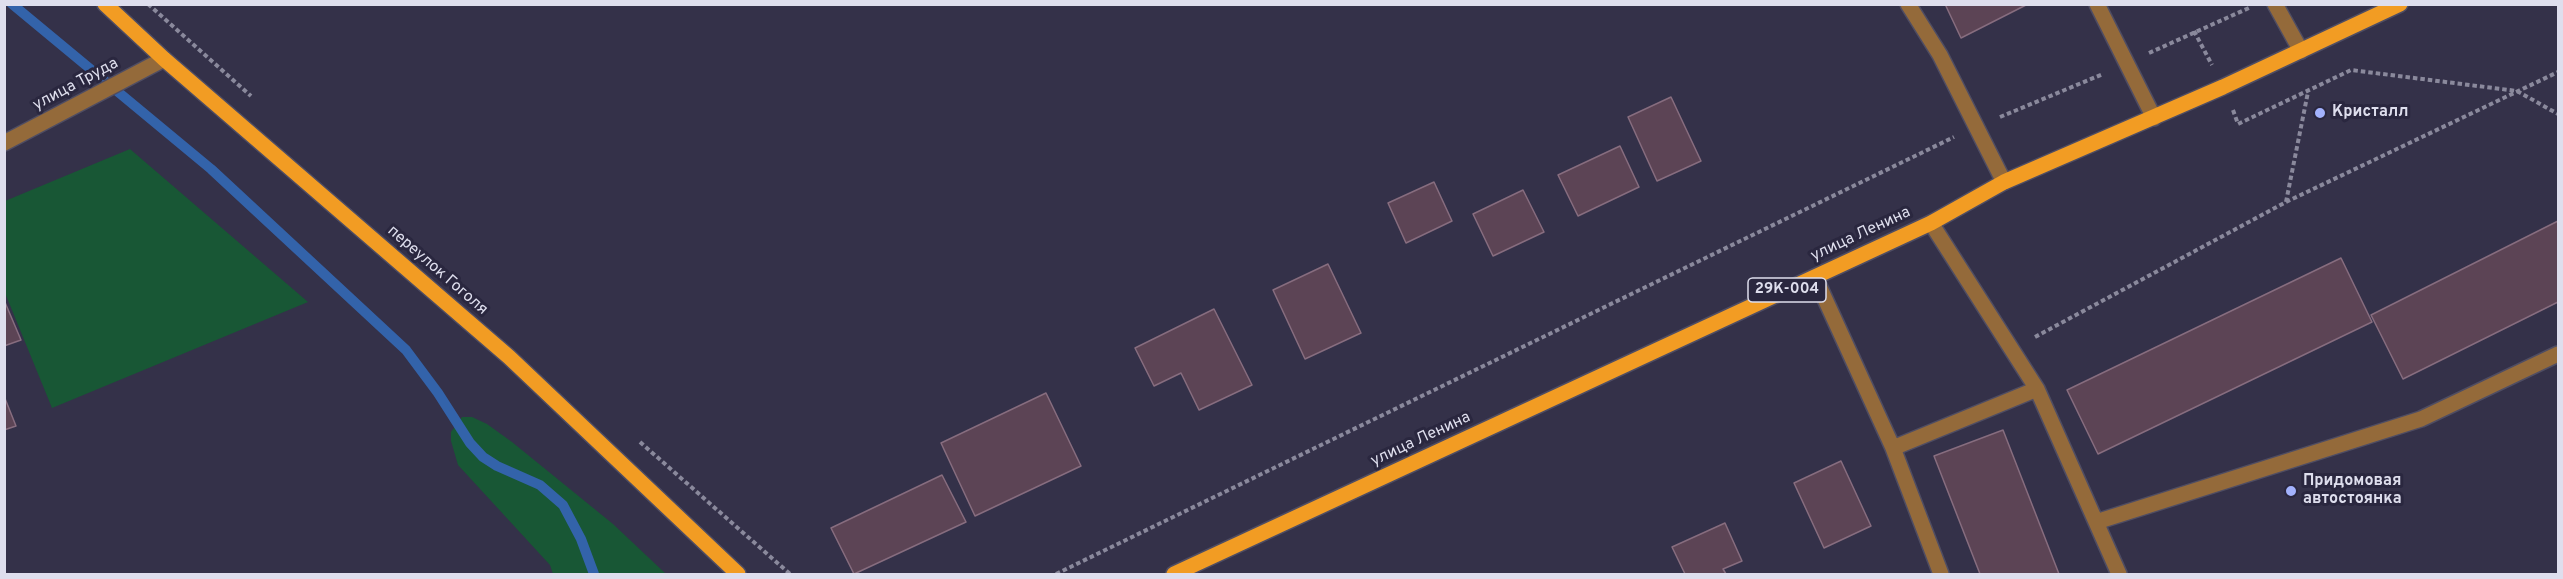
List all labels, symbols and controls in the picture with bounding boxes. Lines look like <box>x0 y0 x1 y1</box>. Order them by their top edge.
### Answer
street label: улица Труда <box>30 54 122 116</box>
place label: Кристалл <box>2332 103 2408 123</box>
marker: Кристалл <box>2313 106 2327 120</box>
street label: улица Ленина <box>1808 203 1914 267</box>
street label: переулок Гоголя <box>383 222 491 320</box>
road number: 29К-004 <box>1748 278 1826 302</box>
street label: улица Ленина <box>1368 408 1474 472</box>
place label: Придомовая автостоянка <box>2303 472 2402 510</box>
marker: Придомовая автостоянка <box>2284 484 2298 498</box>

